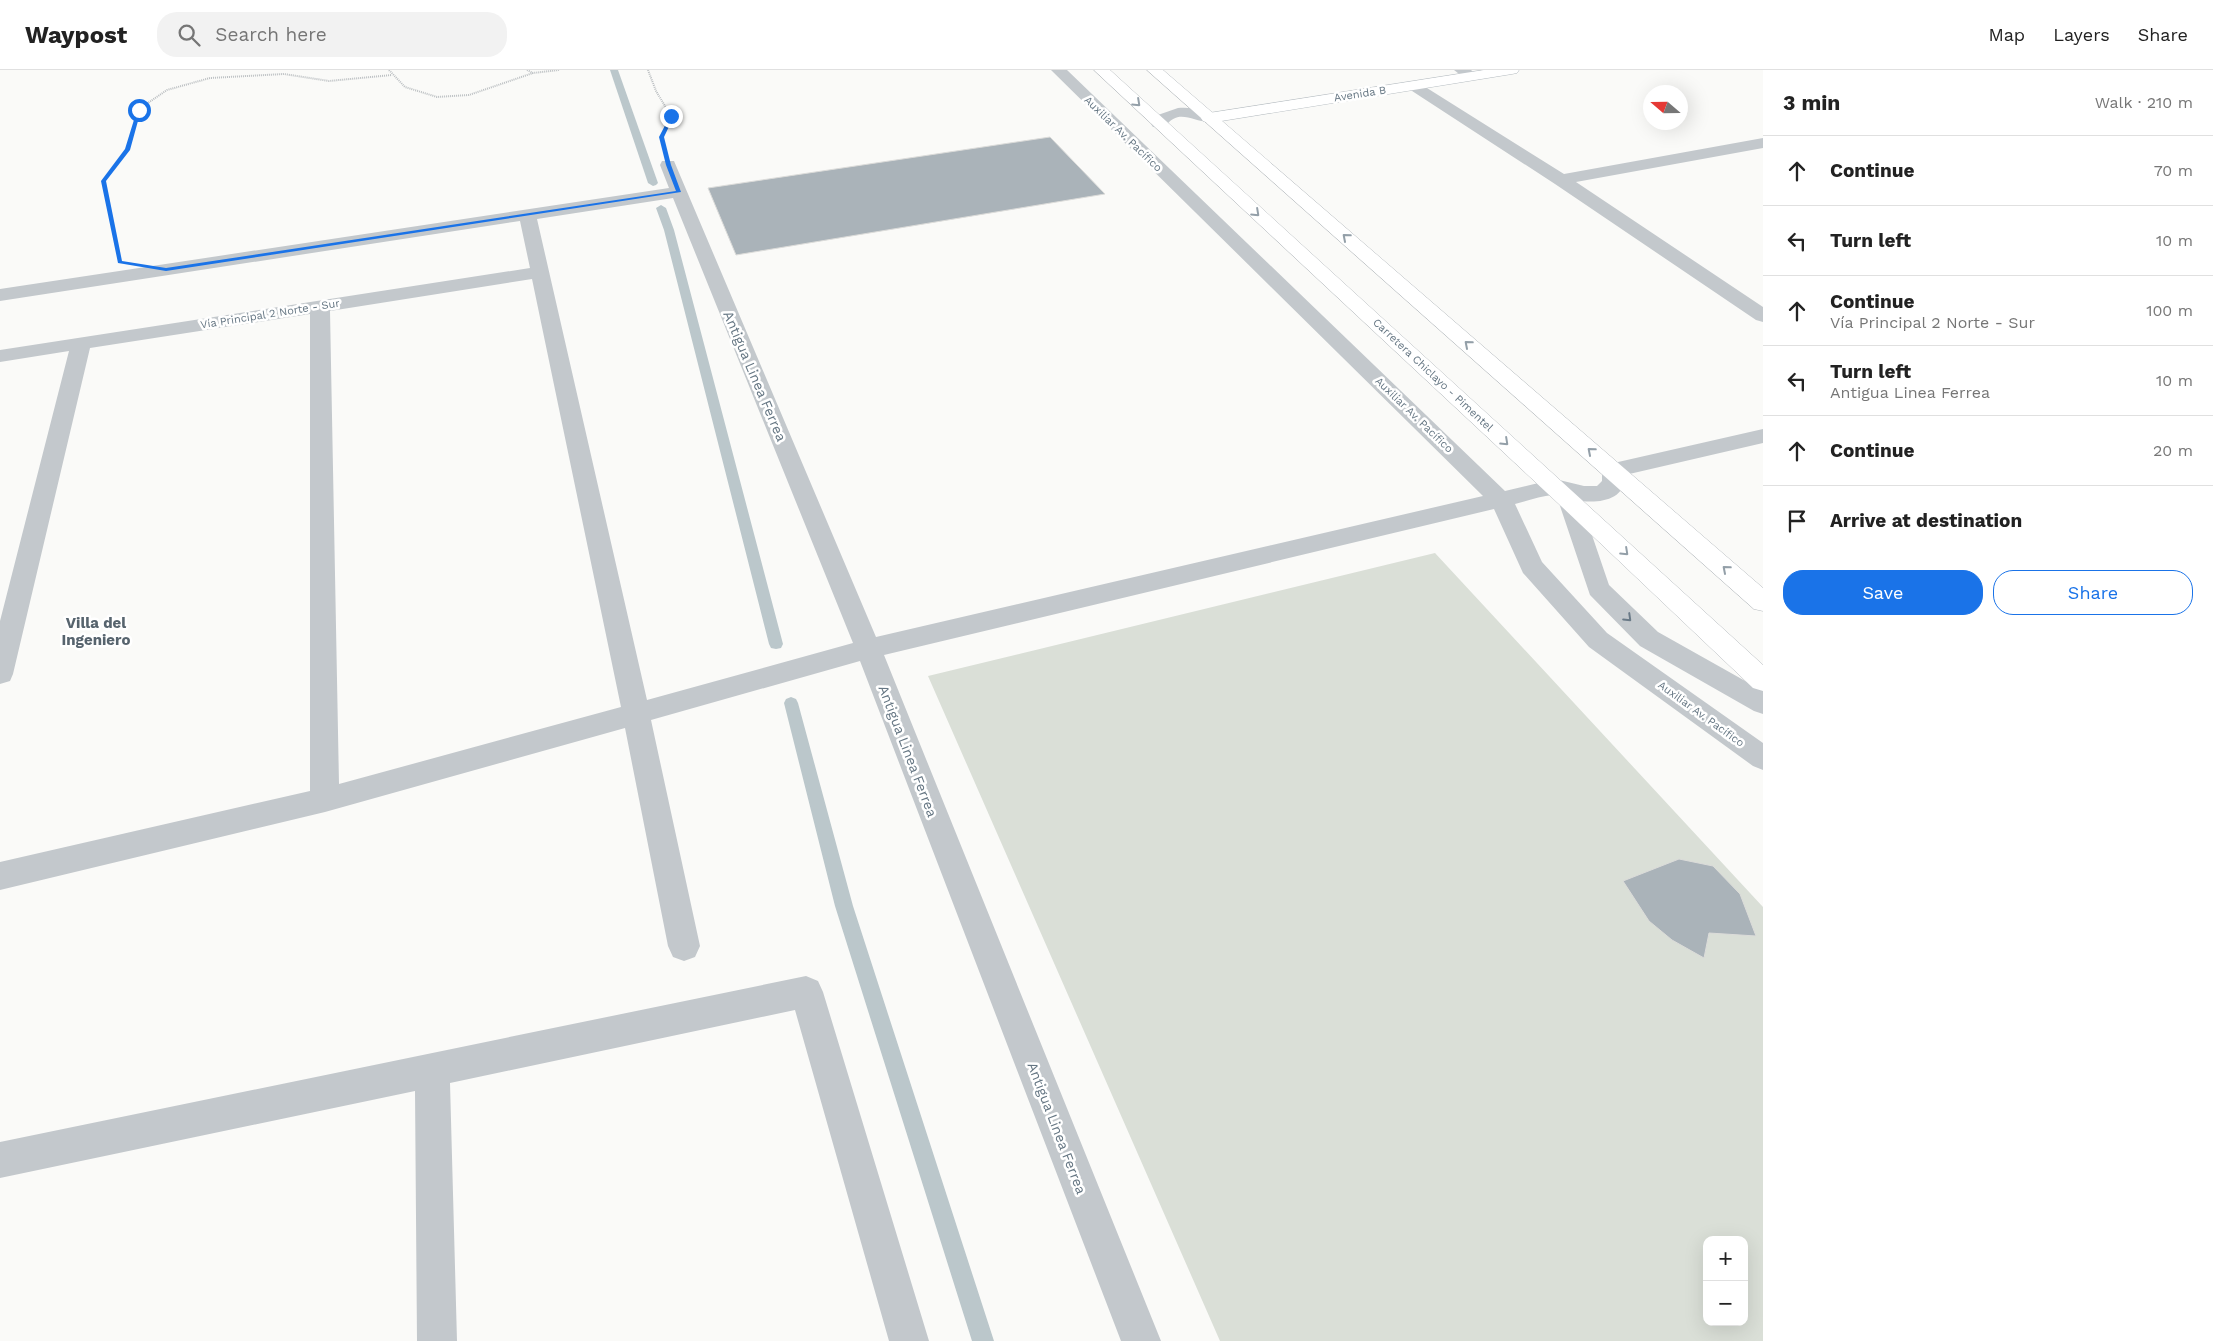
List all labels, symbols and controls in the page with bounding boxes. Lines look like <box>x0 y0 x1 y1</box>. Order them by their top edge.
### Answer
search box <box>157 12 507 57</box>
text: Waypost <box>25 21 127 49</box>
icon: search <box>175 21 203 49</box>
text: Search here <box>215 23 327 46</box>
text: Map <box>1988 24 2025 45</box>
text: Layers <box>2053 24 2110 45</box>
text: Share <box>2138 24 2188 45</box>
street label: Avenida B <box>1333 83 1387 105</box>
north arrow <box>1643 85 1688 130</box>
text: 3 min <box>1783 90 1840 115</box>
street label: Auxiliar Av. Pacífico <box>1081 93 1165 175</box>
text: Walk · 210 m <box>2095 93 2193 112</box>
one-way arrow <box>1131 97 1140 106</box>
route start <box>128 99 151 122</box>
route end <box>660 105 683 128</box>
icon: ahead <box>1783 157 1811 185</box>
text: Continue <box>1830 159 1914 182</box>
text: 70 m <box>2154 161 2193 180</box>
one-way arrow <box>1251 207 1260 216</box>
icon: left <box>1783 227 1811 255</box>
text: Turn left <box>1830 229 1911 252</box>
text: 10 m <box>2156 231 2193 250</box>
one-way arrow <box>1343 235 1352 243</box>
text: Continue <box>1830 290 1914 313</box>
street label: Vía Principal 2 Norte - Sur <box>199 296 341 331</box>
icon: ahead <box>1783 297 1811 325</box>
text: 100 m <box>2146 301 2193 320</box>
street label: Antigua Linea Ferrea <box>720 308 790 444</box>
text: Vía Principal 2 Norte - Sur <box>1830 313 2035 332</box>
street label: Carretera Chiclayo - Pimentel <box>1370 316 1496 435</box>
one-way arrow <box>1465 341 1474 350</box>
text: Turn left <box>1830 360 1911 383</box>
icon: left <box>1783 367 1811 395</box>
text: 10 m <box>2156 371 2193 390</box>
street label: Auxiliar Av. Pacífico <box>1372 374 1456 456</box>
text: Antigua Linea Ferrea <box>1830 383 1990 402</box>
one-way arrow <box>1499 436 1508 445</box>
icon: ahead <box>1783 437 1811 465</box>
text: Continue <box>1830 439 1914 462</box>
text: 20 m <box>2153 441 2193 460</box>
one-way arrow <box>1588 448 1597 456</box>
icon: arrive <box>1783 507 1811 535</box>
text: Arrive at destination <box>1830 509 2022 532</box>
one-way arrow <box>1619 546 1628 555</box>
one-way arrow <box>1723 566 1732 575</box>
button: Save <box>1783 570 1983 615</box>
button: Share <box>1993 570 2193 615</box>
one-way arrow <box>1622 612 1631 621</box>
district label: Villa del Ingeniero <box>62 614 130 649</box>
street label: Auxiliar Av. Pacífico <box>1655 678 1747 750</box>
street label: Antigua Linea Ferrea <box>875 683 941 819</box>
street label: Antigua Linea Ferrea <box>1024 1060 1090 1196</box>
map controls <box>1703 1236 1748 1326</box>
button: + <box>1703 1236 1748 1281</box>
button: − <box>1703 1281 1748 1326</box>

